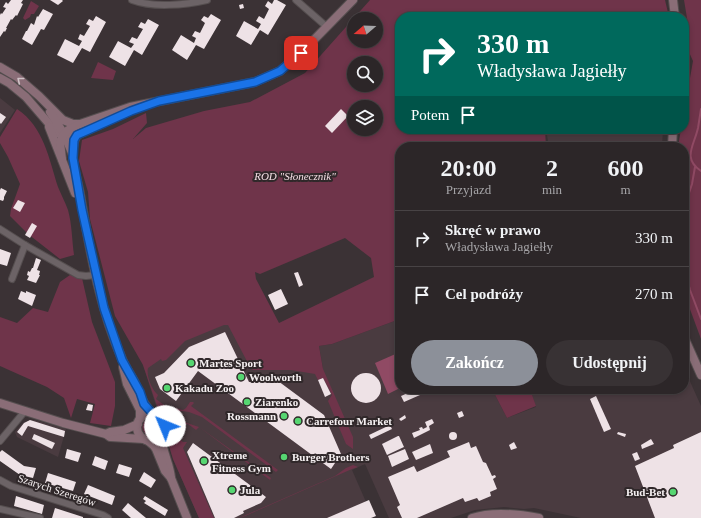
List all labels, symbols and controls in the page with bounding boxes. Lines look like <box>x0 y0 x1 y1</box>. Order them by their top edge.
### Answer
north arrow <box>347 12 383 48</box>
map controls <box>347 12 383 136</box>
icon: right <box>411 28 463 80</box>
text: 330 m <box>477 28 549 59</box>
pin <box>284 36 318 70</box>
icon: arrive <box>290 42 312 64</box>
button: search <box>347 56 383 92</box>
text: Władysława Jagiełły <box>477 61 626 81</box>
one-way arrow <box>18 77 25 84</box>
button: layers <box>347 100 383 136</box>
icon: arrive <box>457 104 479 126</box>
text: Potem <box>411 107 449 123</box>
text: 20:00 <box>440 155 496 181</box>
text: 2 <box>546 155 558 181</box>
text: 600 <box>608 155 644 181</box>
park label: ROD "Słonecznik" <box>253 170 336 182</box>
text: Przyjazd <box>446 182 491 197</box>
text: min <box>542 182 562 197</box>
text: m <box>620 182 631 197</box>
text: Skręć w prawo <box>445 222 541 238</box>
icon: right <box>411 228 433 250</box>
text: 330 m <box>635 230 673 246</box>
text: Władysława Jagiełły <box>445 239 553 254</box>
icon: arrive <box>411 284 433 306</box>
text: Cel podróży <box>445 286 523 302</box>
text: 270 m <box>635 286 673 302</box>
button: Zakończ <box>411 340 538 386</box>
button: Udostępnij <box>546 340 673 386</box>
place label: Martes Sport <box>199 357 262 369</box>
marker: Martes Sport <box>186 358 196 368</box>
place label: Woolworth <box>249 371 302 383</box>
marker: Woolworth <box>236 372 246 382</box>
place label: Kakadu Zoo <box>175 382 234 394</box>
marker: Kakadu Zoo <box>162 383 172 393</box>
place label: Ziarenko <box>255 396 299 408</box>
marker: Ziarenko <box>242 397 252 407</box>
position arrow <box>144 405 186 447</box>
place label: Rossmann <box>227 410 276 422</box>
marker: Rossmann <box>279 411 289 421</box>
place label: Carrefour Market <box>306 415 392 427</box>
marker: Carrefour Market <box>293 416 303 426</box>
place label: Xtreme Fitness Gym <box>212 449 271 474</box>
place label: Burger Brothers <box>292 451 370 463</box>
marker: Burger Brothers <box>279 452 289 462</box>
marker: Xtreme Fitness Gym <box>199 456 209 466</box>
street label: Szarych Szeregów <box>16 472 98 508</box>
place label: Jula <box>240 484 261 496</box>
marker: Jula <box>227 485 237 495</box>
place label: Bud-Bet <box>626 486 665 498</box>
marker: Bud-Bet <box>668 487 678 497</box>

